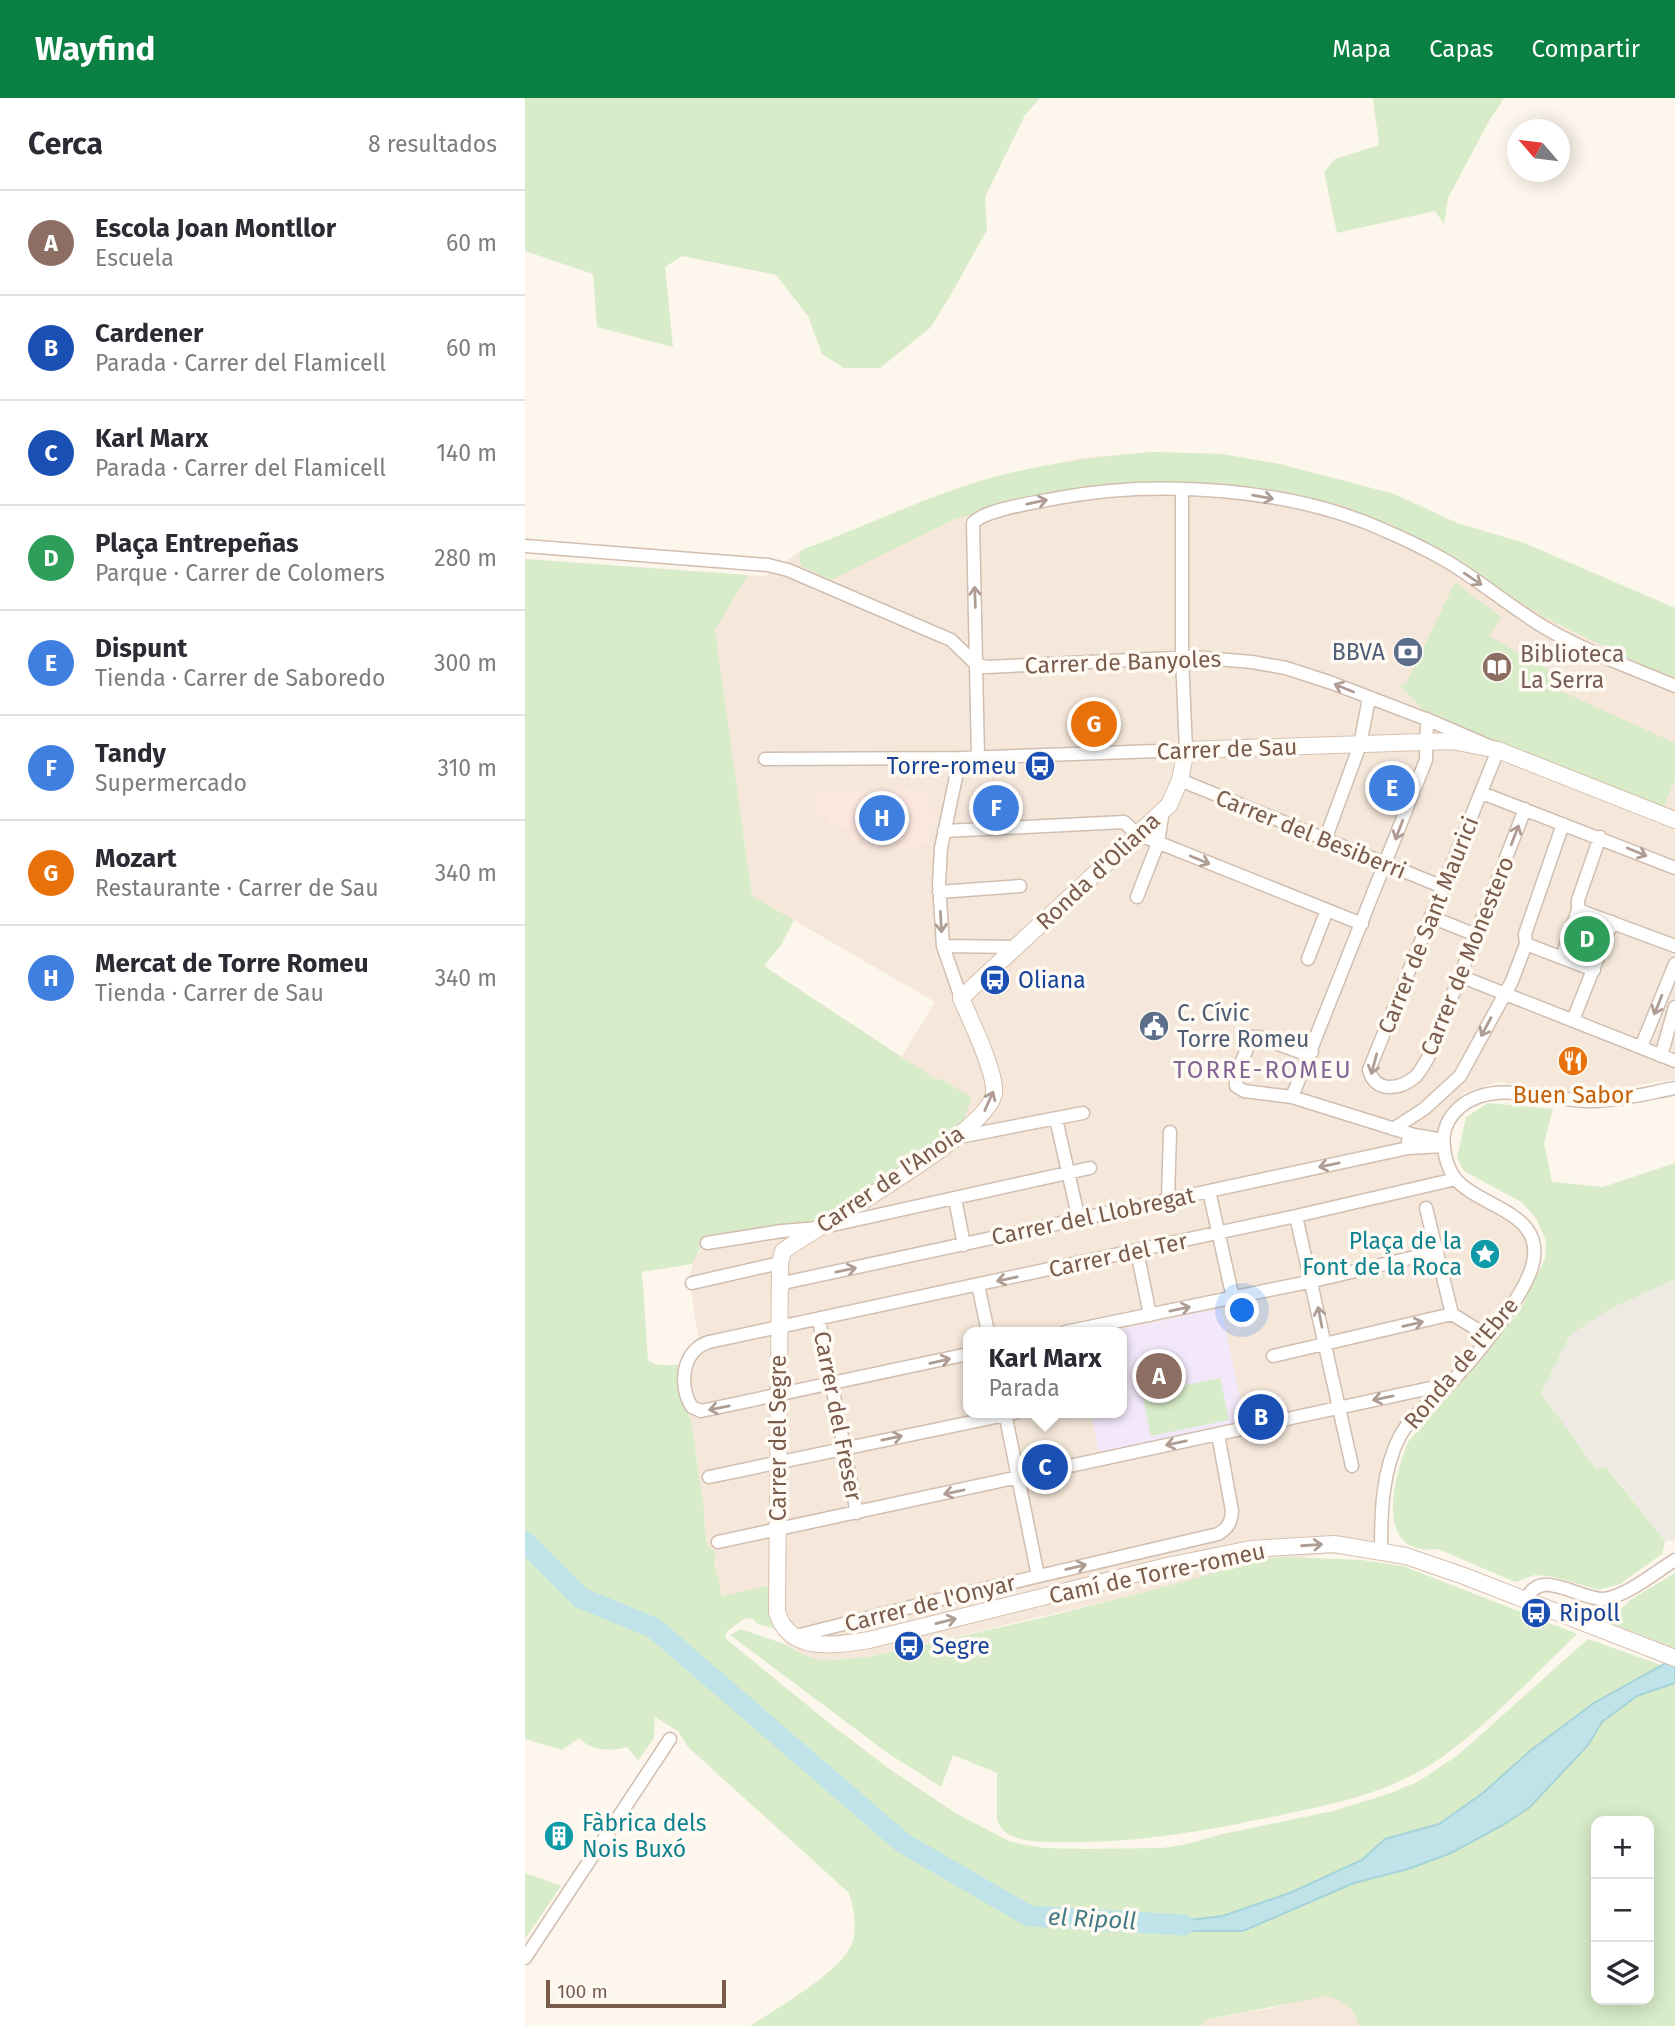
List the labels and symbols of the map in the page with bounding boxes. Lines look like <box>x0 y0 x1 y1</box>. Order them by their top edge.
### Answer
north arrow <box>1507 119 1570 182</box>
one-way arrow <box>1251 491 1274 504</box>
one-way arrow <box>1025 495 1048 509</box>
one-way arrow <box>1462 572 1482 586</box>
one-way arrow <box>969 586 982 609</box>
bank icon: BBVA <box>1391 635 1425 669</box>
place label: BBVA <box>1332 638 1386 666</box>
place label: Biblioteca La Serra <box>1520 640 1625 694</box>
street label: Carrer de Banyoles <box>1024 645 1222 679</box>
library icon: Biblioteca La Serra <box>1480 650 1514 684</box>
one-way arrow <box>1334 680 1356 693</box>
pin: G <box>1071 698 1117 750</box>
street label: Carrer de Sau <box>1156 733 1298 765</box>
bus stop icon: Torre-romeu <box>1023 749 1057 783</box>
place label: Torre-romeu <box>887 752 1017 780</box>
pin: E <box>1369 762 1415 814</box>
pin: F <box>973 782 1019 834</box>
street label: Carrer del Besiberri <box>1212 783 1410 885</box>
pin: H <box>859 792 905 844</box>
street label: Ronda d'Oliana <box>1030 806 1166 936</box>
street label: Carrer de Sant Maurici <box>1372 812 1484 1038</box>
one-way arrow <box>1392 819 1404 840</box>
one-way arrow <box>1509 825 1522 846</box>
one-way arrow <box>1626 847 1647 860</box>
street label: Carrer de Monestero <box>1414 852 1520 1060</box>
one-way arrow <box>1189 854 1211 867</box>
one-way arrow <box>934 911 947 934</box>
pin: D <box>1564 913 1610 965</box>
bus stop icon: Oliana <box>978 963 1012 997</box>
place label: Oliana <box>1018 966 1086 994</box>
one-way arrow <box>1651 994 1664 1015</box>
place label: C. Cívic Torre Romeu <box>1177 999 1309 1053</box>
public building icon: C. Cívic Torre Romeu <box>1137 1009 1171 1043</box>
one-way arrow <box>1479 1016 1492 1037</box>
restaurant icon: Buen Sabor <box>1556 1044 1590 1078</box>
one-way arrow <box>1367 1052 1380 1074</box>
district label: TORRE-ROMEU <box>1173 1056 1353 1084</box>
place label: Buen Sabor <box>1513 1081 1633 1109</box>
one-way arrow <box>983 1090 996 1111</box>
street label: Carrer de l'Anoia <box>811 1119 969 1239</box>
one-way arrow <box>1318 1158 1341 1172</box>
street label: Carrer del Llobregat <box>989 1181 1198 1251</box>
street label: Carrer del Ter <box>1046 1227 1190 1283</box>
place label: Plaça de la Font de la Roca <box>1302 1227 1462 1281</box>
place icon: Plaça de la Font de la Roca <box>1468 1237 1502 1271</box>
one-way arrow <box>834 1262 857 1276</box>
one-way arrow <box>996 1272 1019 1286</box>
street label: Ronda de l'Ebre <box>1398 1291 1524 1435</box>
your location <box>1225 1293 1259 1327</box>
one-way arrow <box>1168 1301 1191 1315</box>
one-way arrow <box>1313 1306 1326 1329</box>
one-way arrow <box>1401 1317 1424 1331</box>
street label: Carrer del Freser <box>808 1329 868 1503</box>
pin: A <box>1136 1350 1182 1402</box>
one-way arrow <box>928 1353 951 1367</box>
street label: Carrer del Segre <box>764 1355 792 1521</box>
pin: B <box>1238 1391 1284 1443</box>
one-way arrow <box>1372 1392 1395 1406</box>
one-way arrow <box>708 1401 731 1415</box>
one-way arrow <box>880 1431 903 1445</box>
one-way arrow <box>1165 1437 1188 1451</box>
pin: C <box>1022 1441 1068 1493</box>
one-way arrow <box>943 1485 966 1499</box>
street label: Camí de Torre-romeu <box>1046 1536 1268 1610</box>
one-way arrow <box>1300 1538 1323 1551</box>
one-way arrow <box>1064 1560 1087 1574</box>
street label: Carrer de l'Onyar <box>842 1568 1018 1638</box>
bus stop icon: Ripoll <box>1519 1596 1553 1630</box>
place label: Ripoll <box>1559 1599 1620 1627</box>
one-way arrow <box>934 1613 957 1627</box>
bus stop icon: Segre <box>892 1629 926 1663</box>
place label: Segre <box>932 1632 990 1660</box>
place label: Fàbrica dels Nois Buxó <box>582 1809 707 1863</box>
building icon: Fàbrica dels Nois Buxó <box>542 1819 576 1853</box>
water label: el Ripoll <box>1047 1903 1137 1935</box>
scale bar <box>546 1977 726 2009</box>

